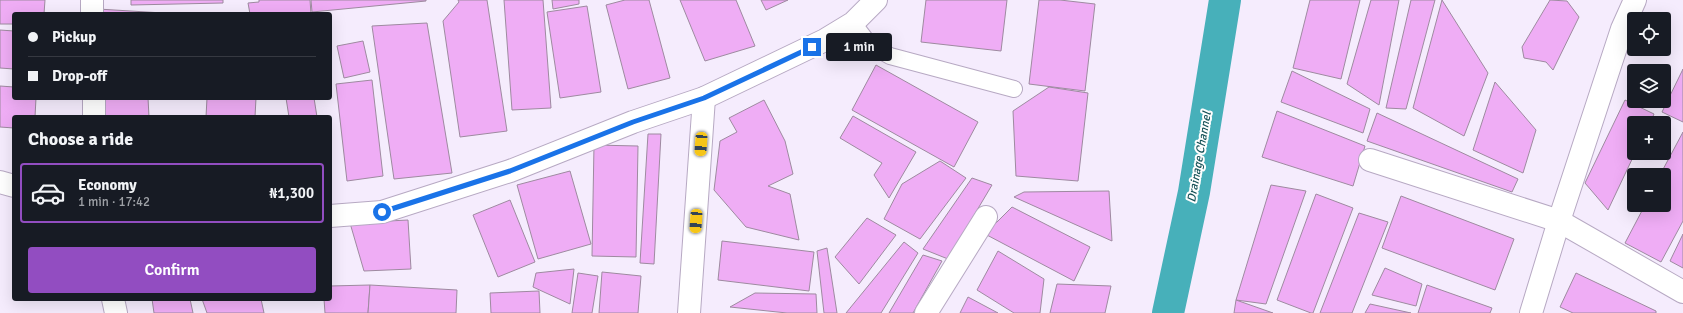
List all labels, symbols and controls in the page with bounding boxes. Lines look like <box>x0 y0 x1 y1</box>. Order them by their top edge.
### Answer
map controls <box>1627 12 1671 212</box>
button: locate <box>1627 12 1671 56</box>
text: Pickup <box>52 28 96 46</box>
callout: 1 min <box>826 33 892 61</box>
route end <box>803 38 821 56</box>
text: 1 min <box>843 39 875 55</box>
button: layers <box>1627 64 1671 108</box>
text: Drop-off <box>52 67 107 85</box>
water label: Drainage Channel <box>1184 109 1215 203</box>
button: + <box>1627 116 1671 160</box>
text: Choose a ride <box>28 128 133 150</box>
car <box>694 132 708 156</box>
button: − <box>1627 168 1671 212</box>
icon: car <box>30 175 66 211</box>
text: Economy <box>78 176 137 194</box>
text: ₦1,300 <box>269 184 314 202</box>
text: 1 min · 17:42 <box>78 194 150 210</box>
route start <box>373 203 391 221</box>
car <box>689 209 703 233</box>
button: Confirm <box>28 247 316 293</box>

